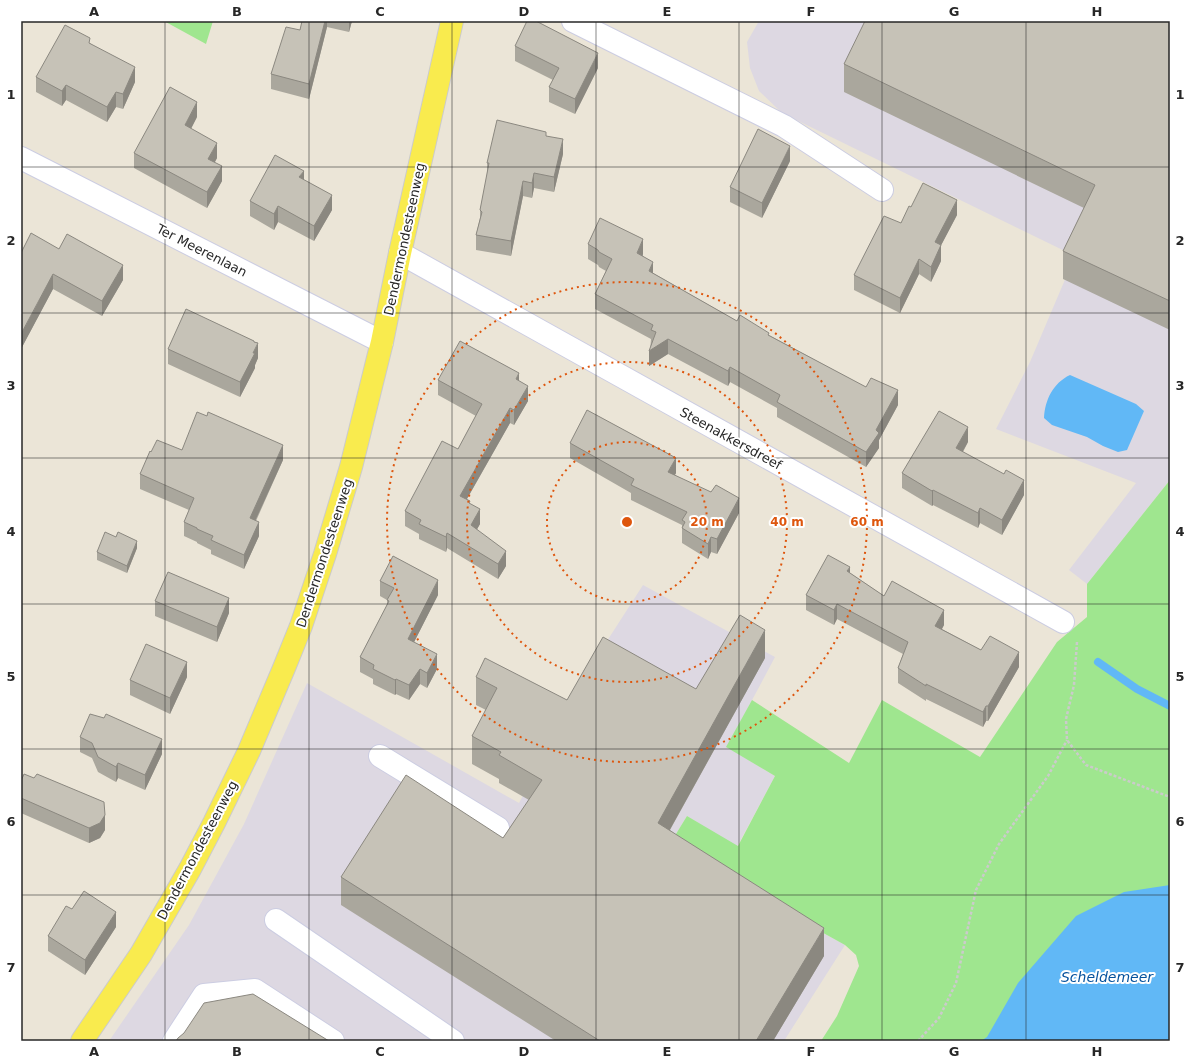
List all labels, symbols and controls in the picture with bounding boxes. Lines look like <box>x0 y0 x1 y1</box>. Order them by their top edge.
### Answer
text: A <box>89 4 99 19</box>
text: B <box>232 4 242 19</box>
text: C <box>375 4 385 19</box>
text: D <box>519 4 530 19</box>
text: E <box>663 4 671 19</box>
text: F <box>807 4 815 19</box>
text: G <box>949 4 959 19</box>
text: H <box>1092 4 1102 19</box>
text: 1 <box>6 87 16 102</box>
text: 1 <box>1175 87 1185 102</box>
street label: Dendermondesteenweg <box>381 161 428 317</box>
street label: Ter Meerenlaan <box>153 221 250 280</box>
text: 2 <box>6 233 16 248</box>
text: 2 <box>1175 233 1185 248</box>
text: 3 <box>6 378 16 393</box>
text: 3 <box>1175 378 1185 393</box>
street label: Steenakkersdreef <box>677 404 785 473</box>
street label: Dendermondesteenweg <box>293 477 356 630</box>
centre of rings <box>620 515 634 529</box>
text: 20 m <box>690 515 724 529</box>
text: 40 m <box>770 515 804 529</box>
text: 60 m <box>850 515 884 529</box>
text: 4 <box>6 524 16 539</box>
text: 4 <box>1175 524 1185 539</box>
text: 5 <box>6 669 16 684</box>
text: 5 <box>1175 669 1185 684</box>
street label: Dendermondesteenweg <box>154 778 241 923</box>
text: 6 <box>6 814 16 829</box>
text: 6 <box>1175 814 1185 829</box>
text: 7 <box>6 960 16 975</box>
text: 7 <box>1175 960 1185 975</box>
water label: Scheldemeer <box>1061 969 1154 985</box>
text: A <box>89 1044 99 1059</box>
text: B <box>232 1044 242 1059</box>
text: C <box>375 1044 385 1059</box>
text: D <box>519 1044 530 1059</box>
text: E <box>663 1044 671 1059</box>
text: F <box>807 1044 815 1059</box>
text: G <box>949 1044 959 1059</box>
text: H <box>1092 1044 1102 1059</box>

